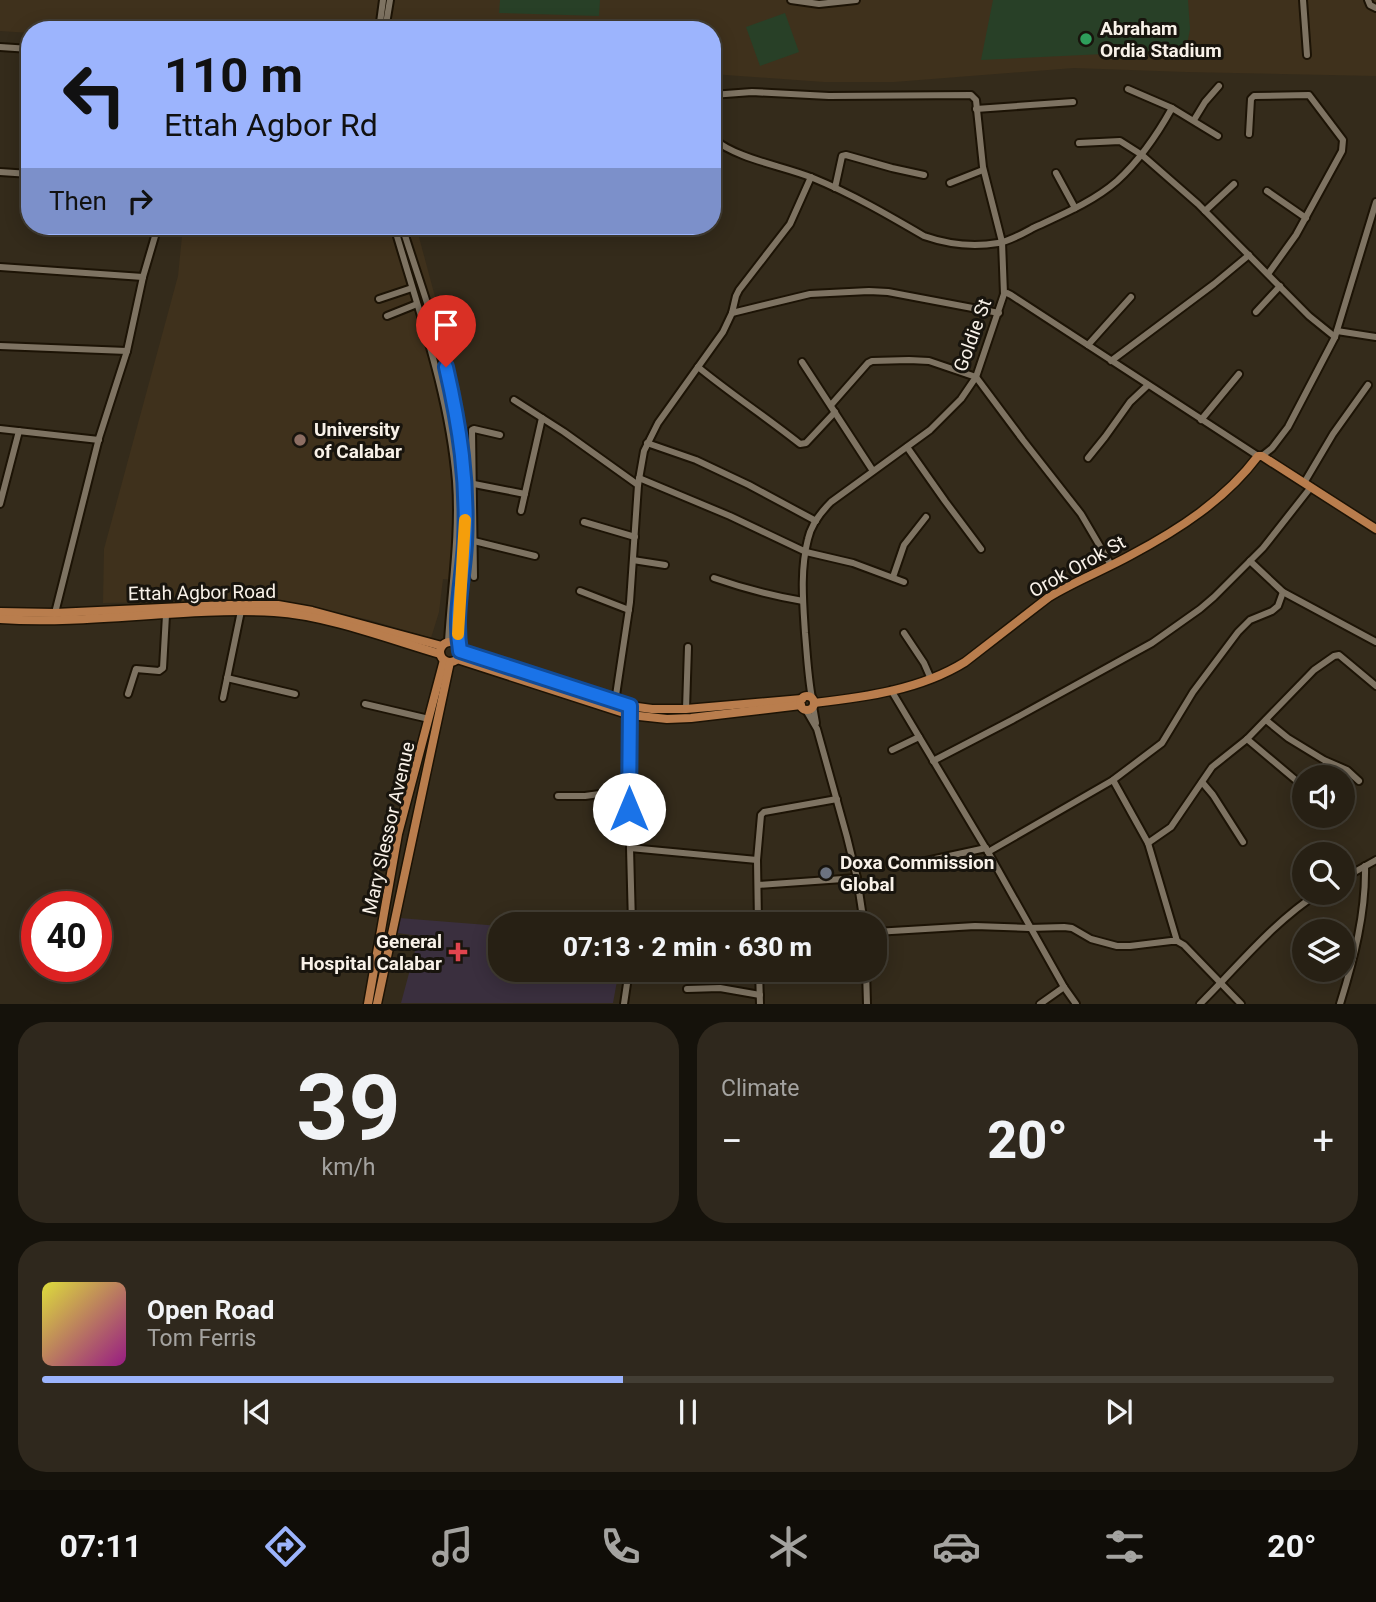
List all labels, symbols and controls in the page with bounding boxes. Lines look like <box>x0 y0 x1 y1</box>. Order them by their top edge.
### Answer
place label: Abraham Ordia Stadium <box>1100 17 1222 62</box>
marker: Abraham Ordia Stadium <box>1078 31 1094 47</box>
text: 110 m <box>164 47 303 104</box>
icon: left <box>49 49 140 140</box>
text: Ettah Agbor Rd <box>164 106 378 144</box>
icon: right <box>121 182 159 220</box>
text: Then <box>49 186 107 216</box>
pin <box>416 295 476 367</box>
street label: Goldie St <box>949 296 996 375</box>
icon: arrive <box>427 306 465 344</box>
place label: University of Calabar <box>314 418 402 463</box>
marker: University of Calabar <box>292 432 308 448</box>
street label: Orok Orok St <box>1025 531 1129 602</box>
street label: Ettah Agbor Road <box>128 580 276 605</box>
street label: Mary Slessor Avenue <box>357 739 420 917</box>
map controls <box>1292 765 1355 982</box>
button: sound <box>1292 765 1355 828</box>
position arrow <box>592 772 666 846</box>
button: search <box>1292 842 1355 905</box>
place label: Doxa Commission Global <box>840 851 994 896</box>
marker: Doxa Commission Global <box>818 865 834 881</box>
speed limit sign: 40 <box>21 891 112 982</box>
button: layers <box>1292 919 1355 982</box>
place label: General Hospital Calabar <box>300 930 442 975</box>
text: 07:13 · 2 min · 630 m <box>563 932 812 962</box>
marker: General Hospital Calabar <box>448 942 468 962</box>
text: 39 <box>296 1055 401 1161</box>
text: Climate <box>721 1075 800 1102</box>
text: 20° <box>987 1110 1068 1171</box>
text: − <box>721 1119 743 1163</box>
text: + <box>1312 1119 1334 1163</box>
text: km/h <box>322 1154 376 1181</box>
text: Open Road <box>147 1295 275 1325</box>
text: Tom Ferris <box>147 1325 256 1352</box>
icon: previous <box>238 1393 276 1431</box>
icon: pause <box>669 1393 707 1431</box>
icon: next <box>1100 1393 1138 1431</box>
icon: directions <box>261 1522 310 1571</box>
icon: music <box>428 1522 477 1571</box>
icon: phone <box>596 1522 645 1571</box>
icon: climate <box>764 1522 813 1571</box>
icon: car <box>932 1522 981 1571</box>
icon: filters <box>1100 1522 1149 1571</box>
text: 07:11 <box>59 1527 142 1565</box>
text: 20° <box>1267 1527 1317 1565</box>

